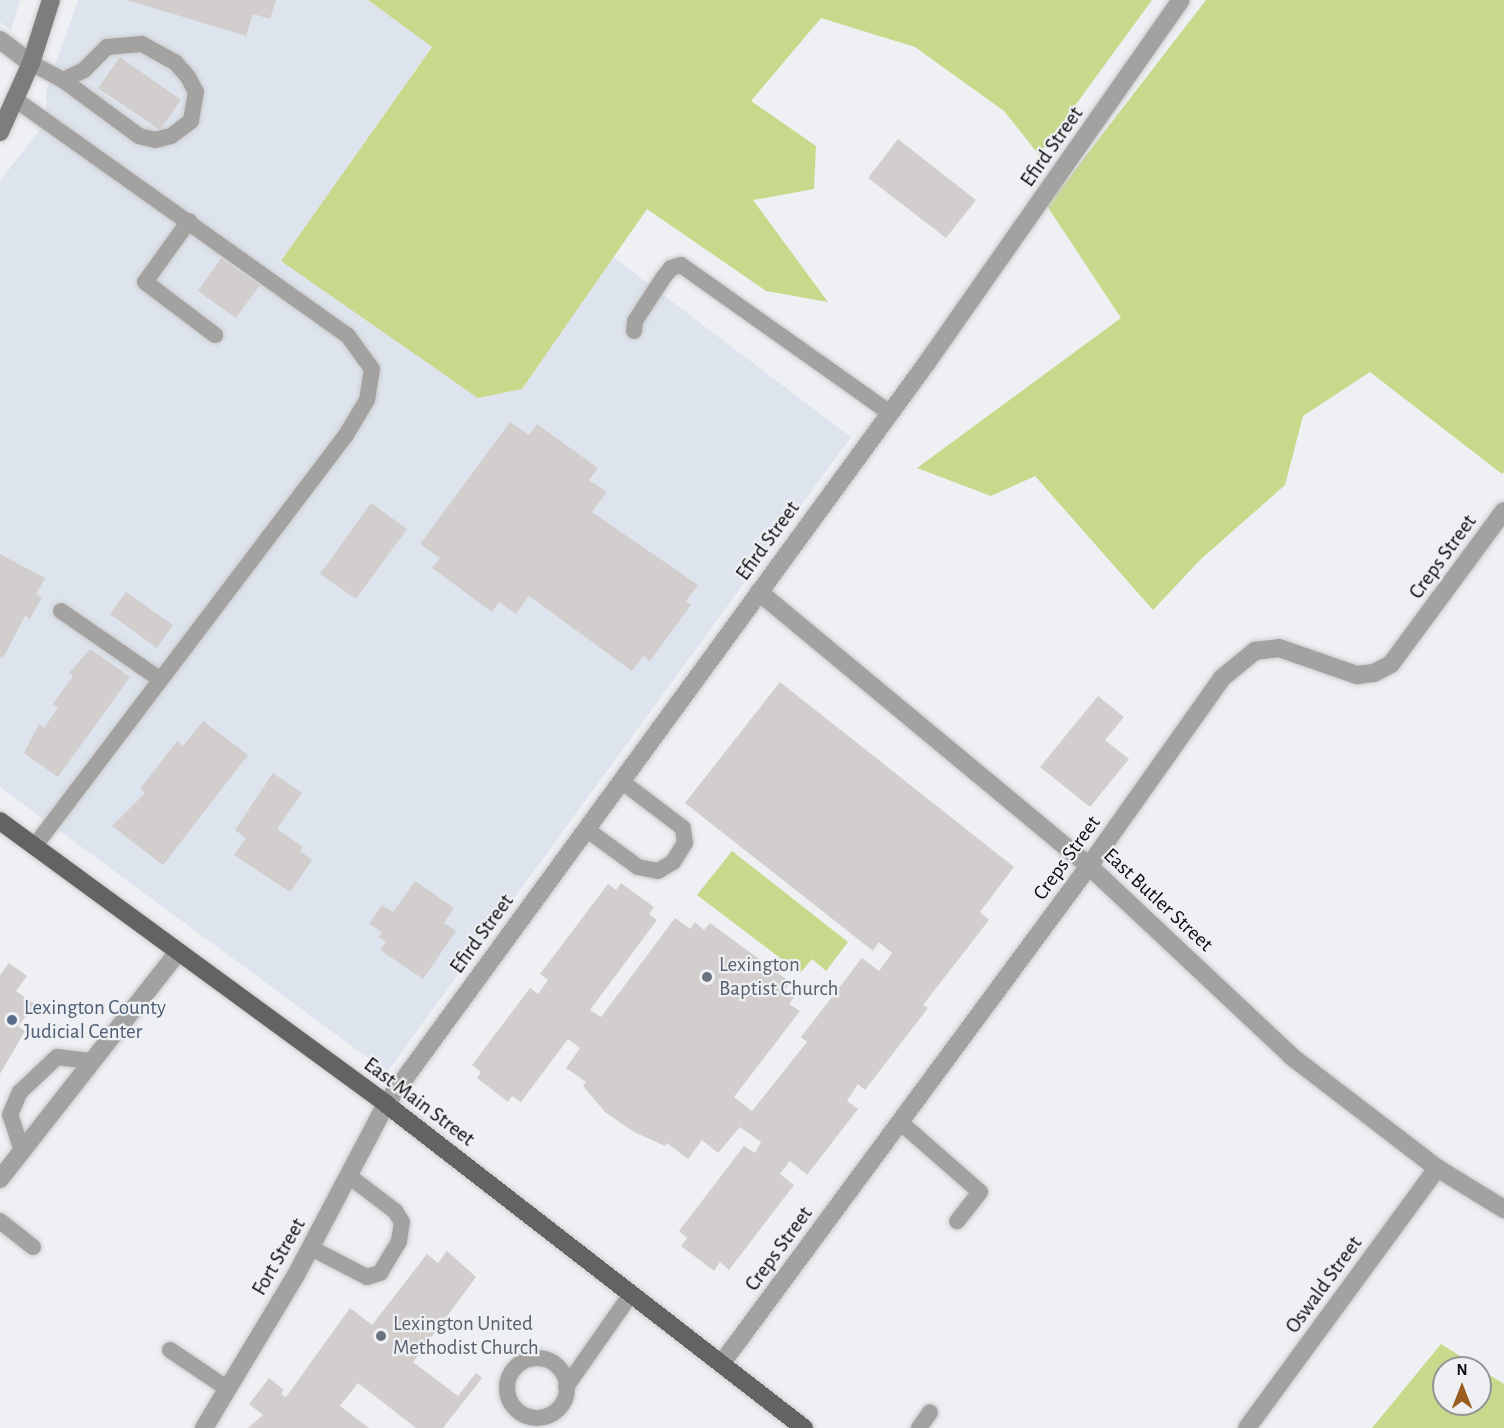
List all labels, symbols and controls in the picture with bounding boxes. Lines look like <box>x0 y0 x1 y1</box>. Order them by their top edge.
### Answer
street label: Efird Street <box>1015 102 1089 192</box>
street label: Efird Street <box>731 496 805 586</box>
street label: Creps Street <box>1404 510 1482 604</box>
street label: Creps Street <box>1028 811 1106 905</box>
street label: East Butler Street <box>1098 843 1218 957</box>
street label: Efird Street <box>445 889 519 979</box>
place label: Lexington Baptist Church <box>719 952 838 1002</box>
marker: Lexington Baptist Church <box>700 970 714 984</box>
place label: Lexington County Judicial Center <box>24 995 166 1045</box>
marker: Lexington County Judicial Center <box>5 1013 19 1027</box>
street label: East Main Street <box>359 1052 479 1152</box>
street label: Creps Street <box>740 1202 818 1296</box>
street label: Fort Street <box>247 1214 311 1300</box>
street label: Oswald Street <box>1280 1232 1368 1338</box>
place label: Lexington United Methodist Church <box>393 1311 539 1361</box>
marker: Lexington United Methodist Church <box>374 1329 388 1343</box>
north arrow <box>1432 1356 1492 1416</box>
text: N <box>1456 1362 1468 1378</box>

